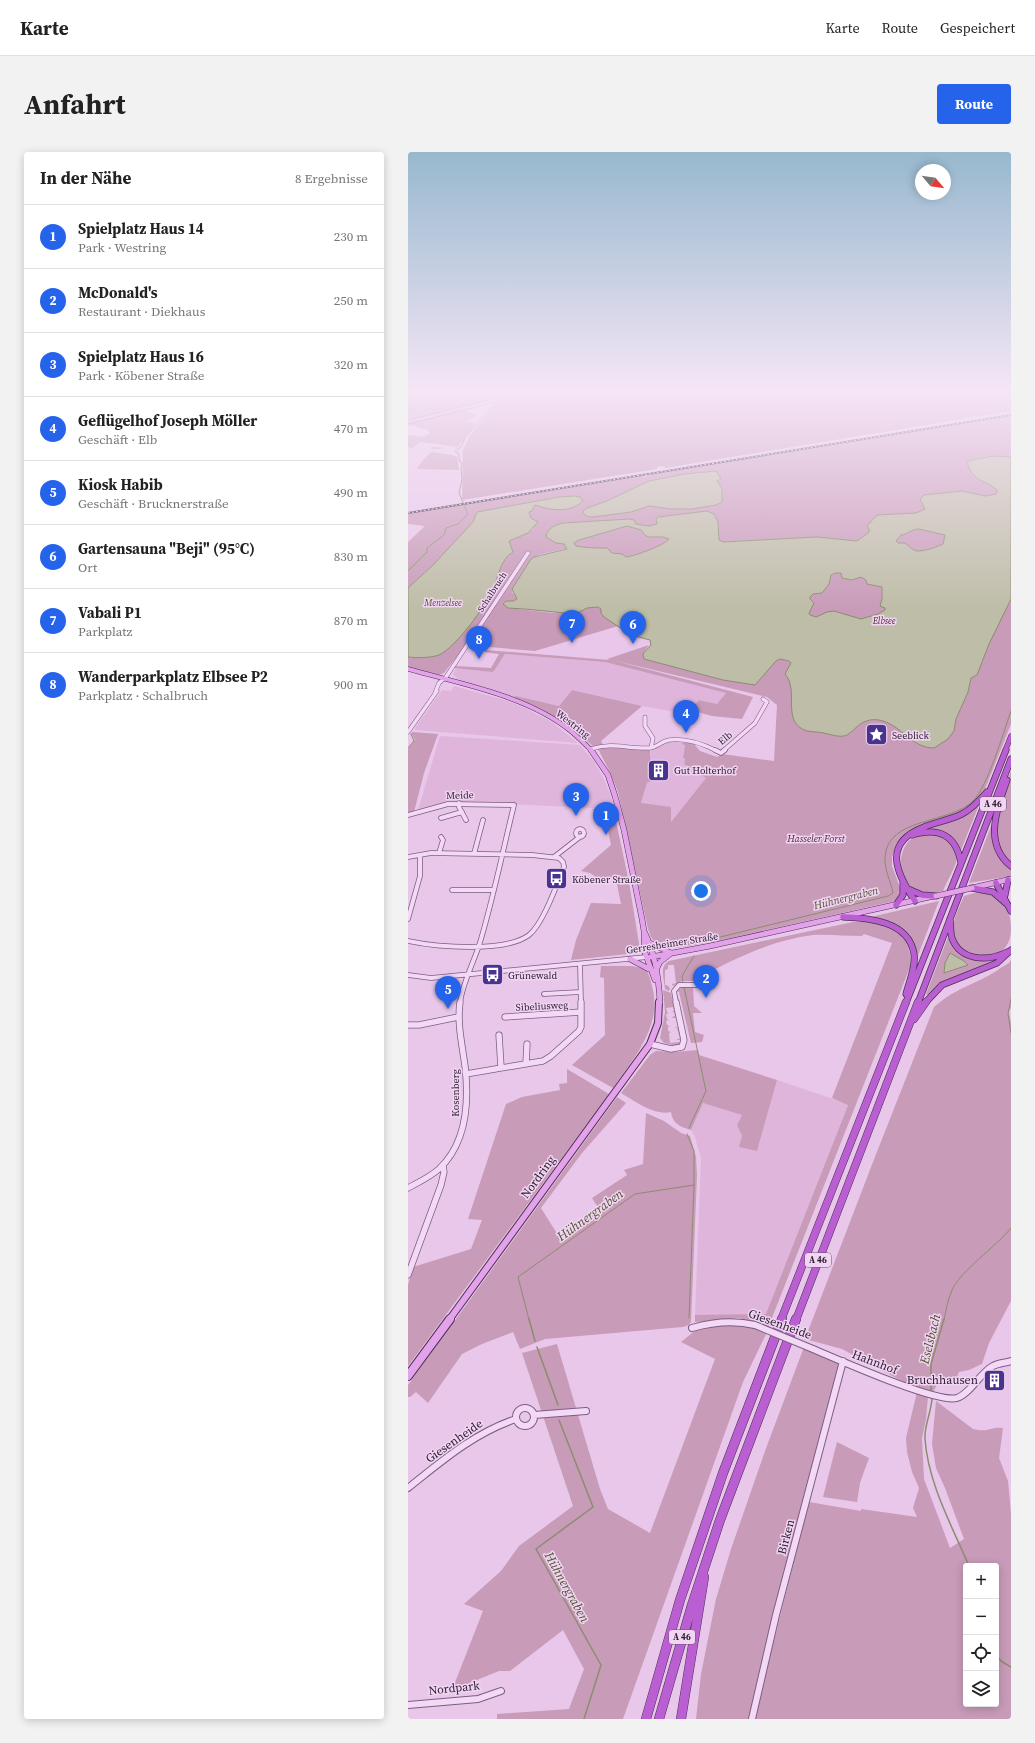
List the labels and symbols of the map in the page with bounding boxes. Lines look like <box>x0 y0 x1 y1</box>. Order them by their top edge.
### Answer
north arrow <box>915 164 951 200</box>
street label: Schalbruch <box>475 569 510 614</box>
water label: Menzelsee <box>423 597 462 609</box>
pin: 7 <box>559 610 585 643</box>
pin: 6 <box>620 611 646 644</box>
park label: Elbsee <box>872 615 896 627</box>
pin: 8 <box>466 626 492 659</box>
pin: 4 <box>673 700 699 733</box>
street label: Westring <box>553 707 593 741</box>
place icon: Seeblick <box>864 722 890 748</box>
street label: Elb <box>715 728 735 748</box>
place label: Seeblick <box>892 729 930 742</box>
building icon: Gut Holterhof <box>645 757 671 783</box>
place label: Gut Holterhof <box>674 764 737 777</box>
pin: 3 <box>563 783 589 816</box>
street label: Meide <box>446 788 474 802</box>
road number: A 46 <box>980 797 1006 811</box>
pin: 1 <box>593 802 619 835</box>
park label: Hasseler Forst <box>786 832 846 845</box>
bus stop icon: Köbener Straße <box>544 866 570 892</box>
place label: Köbener Straße <box>572 873 641 886</box>
your location <box>691 881 711 901</box>
water label: Hühnergraben <box>811 883 881 914</box>
street label: Gerresheimer Straße <box>625 929 719 957</box>
bus stop icon: Grünewald <box>480 962 506 988</box>
pin: 2 <box>693 965 719 998</box>
place label: Grünewald <box>508 969 557 982</box>
pin: 5 <box>435 976 461 1009</box>
street label: Sibeliusweg <box>515 998 569 1014</box>
street label: Kosenberg <box>449 1069 462 1117</box>
street label: Nordring <box>517 1152 559 1202</box>
water label: Hühnergraben <box>553 1185 627 1245</box>
road number: A 46 <box>805 1253 831 1267</box>
street label: Giesenheide <box>746 1305 814 1343</box>
water label: Eselsbach <box>915 1312 944 1367</box>
street label: Hahnhof <box>850 1346 902 1379</box>
building icon: Bruchhausen <box>981 1367 1007 1393</box>
place label: Bruchhausen <box>907 1372 978 1388</box>
street label: Giesenheide <box>422 1415 486 1467</box>
street label: Birken <box>774 1518 798 1556</box>
water label: Hühnergraben <box>540 1548 594 1626</box>
road number: A 46 <box>669 1630 695 1644</box>
street label: Nordpark <box>428 1677 481 1699</box>

